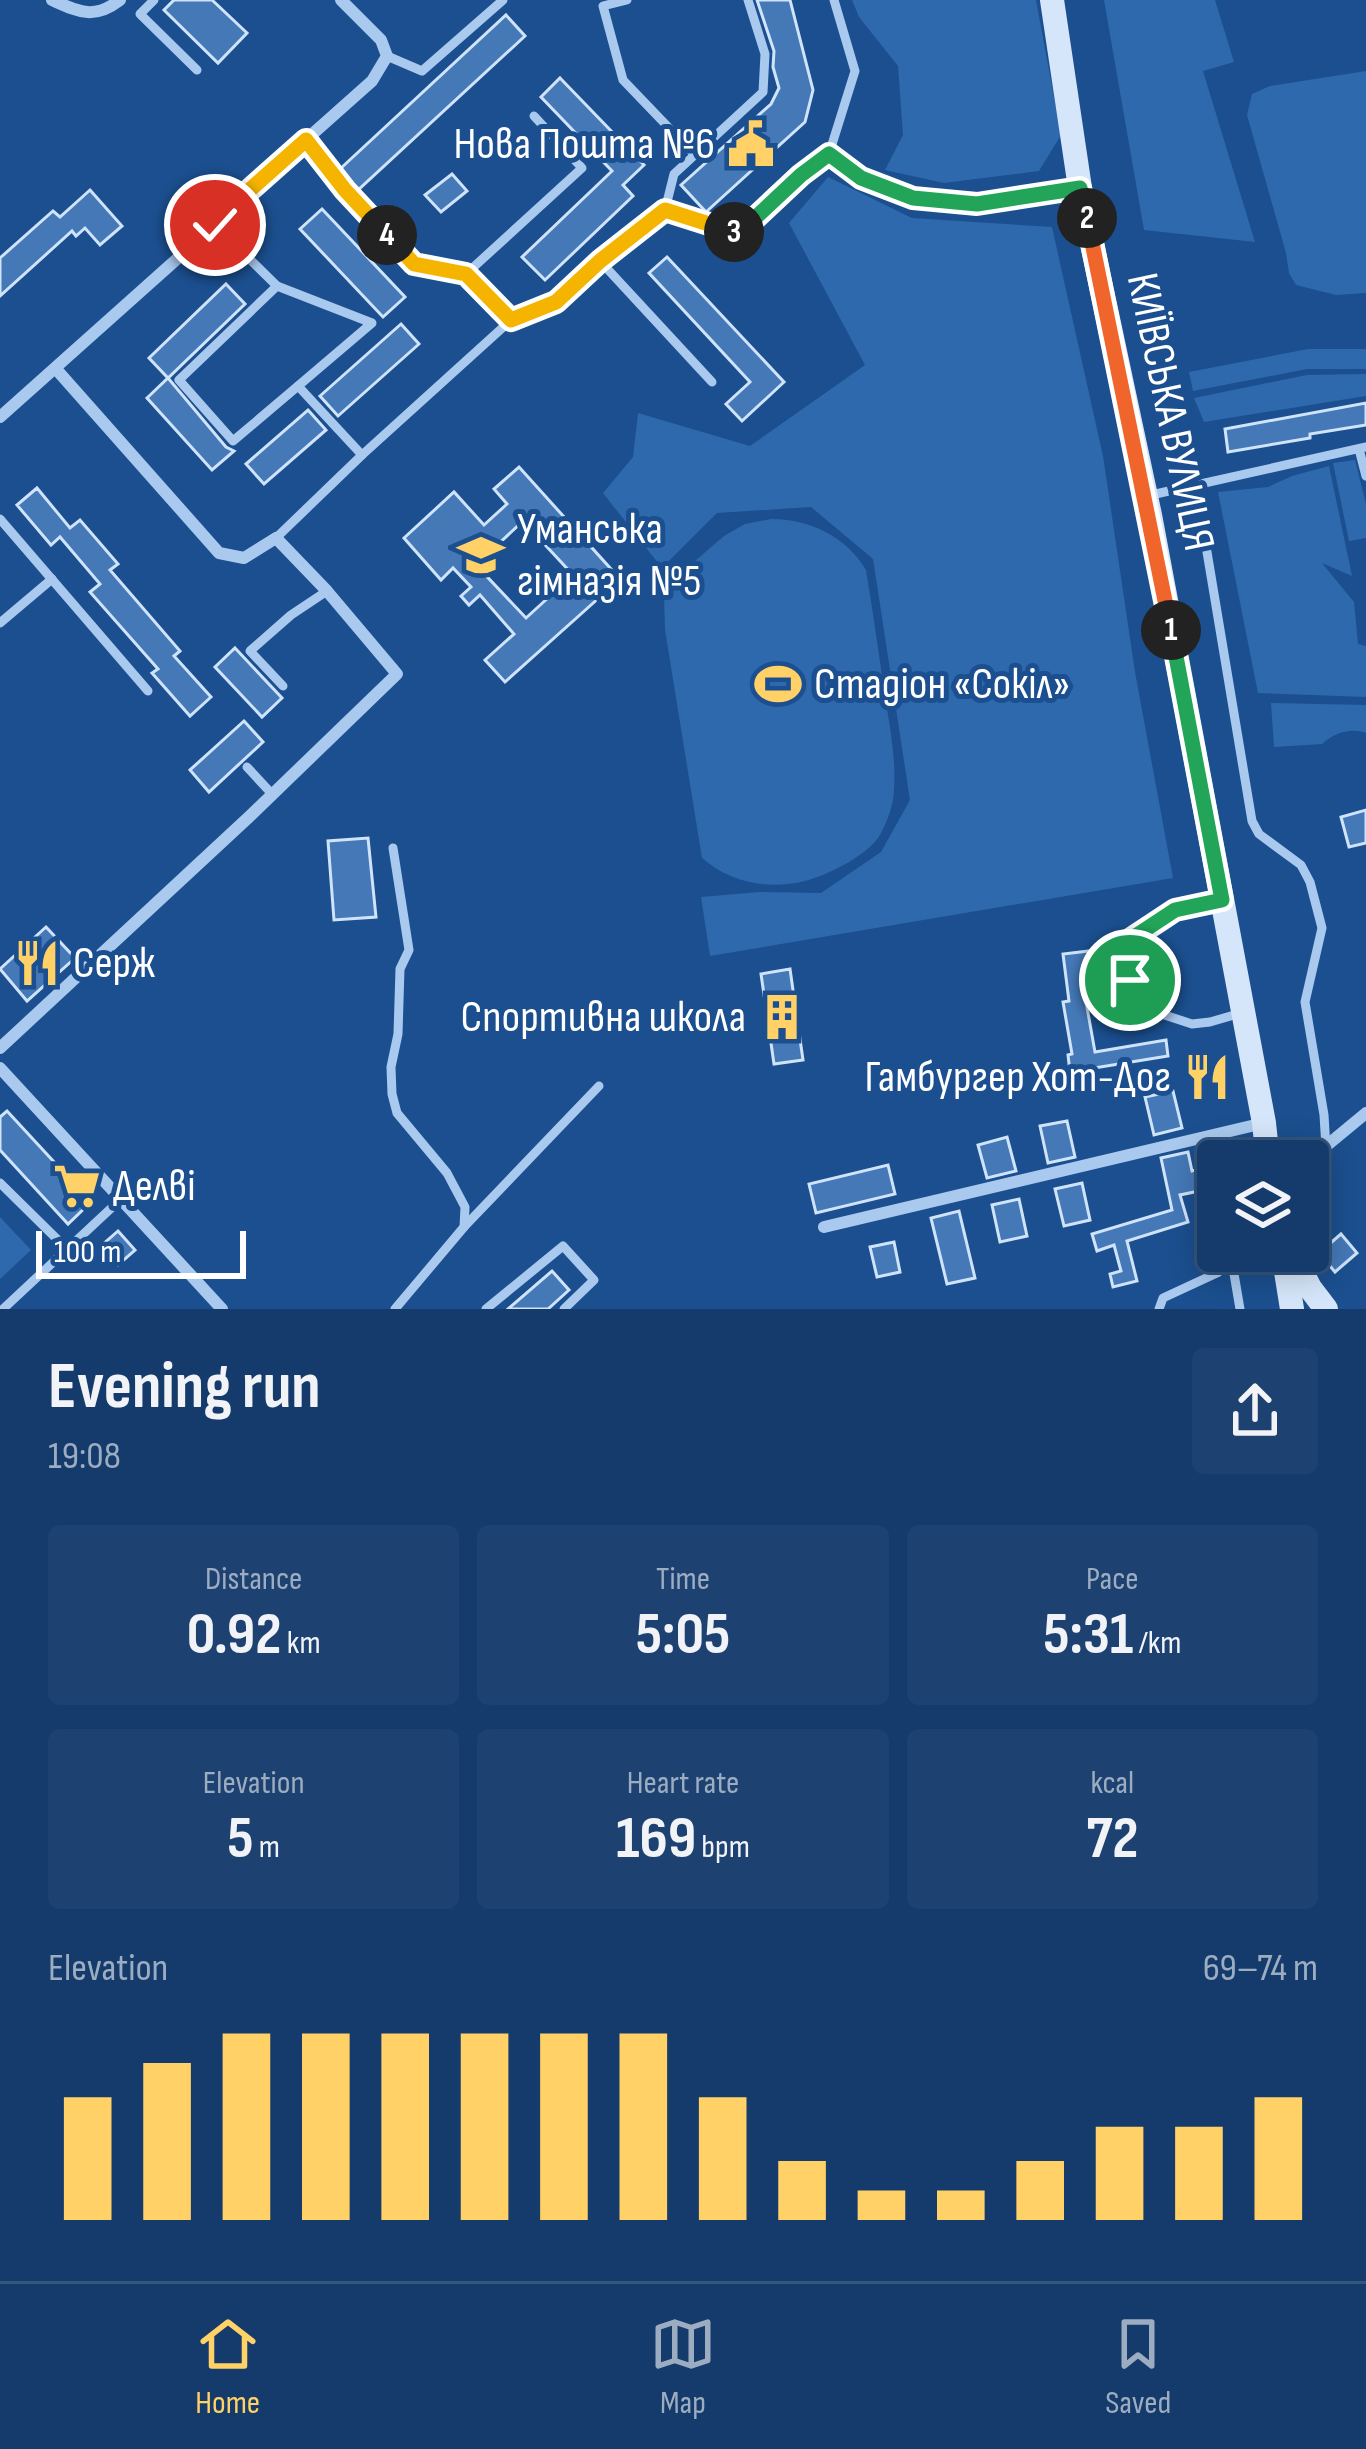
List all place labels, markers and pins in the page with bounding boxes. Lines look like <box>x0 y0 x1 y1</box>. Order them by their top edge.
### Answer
place label: Нова Пошта №6 <box>453 117 715 172</box>
public building icon: Нова Пошта №6 <box>726 119 776 169</box>
pin <box>164 174 266 276</box>
pin: 2 <box>1057 188 1117 248</box>
pin: 3 <box>704 202 764 262</box>
pin: 4 <box>357 205 417 265</box>
place label: Уманська гімназія №5 <box>517 502 701 609</box>
school or university icon: Уманська гімназія №5 <box>456 530 506 580</box>
pin: 1 <box>1141 600 1201 660</box>
place label: Стадіон «Сокіл» <box>814 657 1070 712</box>
sports icon: Стадіон «Сокіл» <box>753 659 803 709</box>
pin <box>1079 929 1181 1031</box>
place label: Серж <box>73 936 155 991</box>
restaurant icon: Серж <box>12 938 62 988</box>
place label: Спортивна школа <box>461 990 746 1045</box>
building icon: Спортивна школа <box>757 992 807 1042</box>
place label: Гамбургер Хот-Дог <box>864 1050 1171 1105</box>
restaurant icon: Гамбургер Хот-Дог <box>1182 1052 1232 1102</box>
place label: Делві <box>113 1159 196 1214</box>
supermarket icon: Делві <box>52 1161 102 1211</box>

